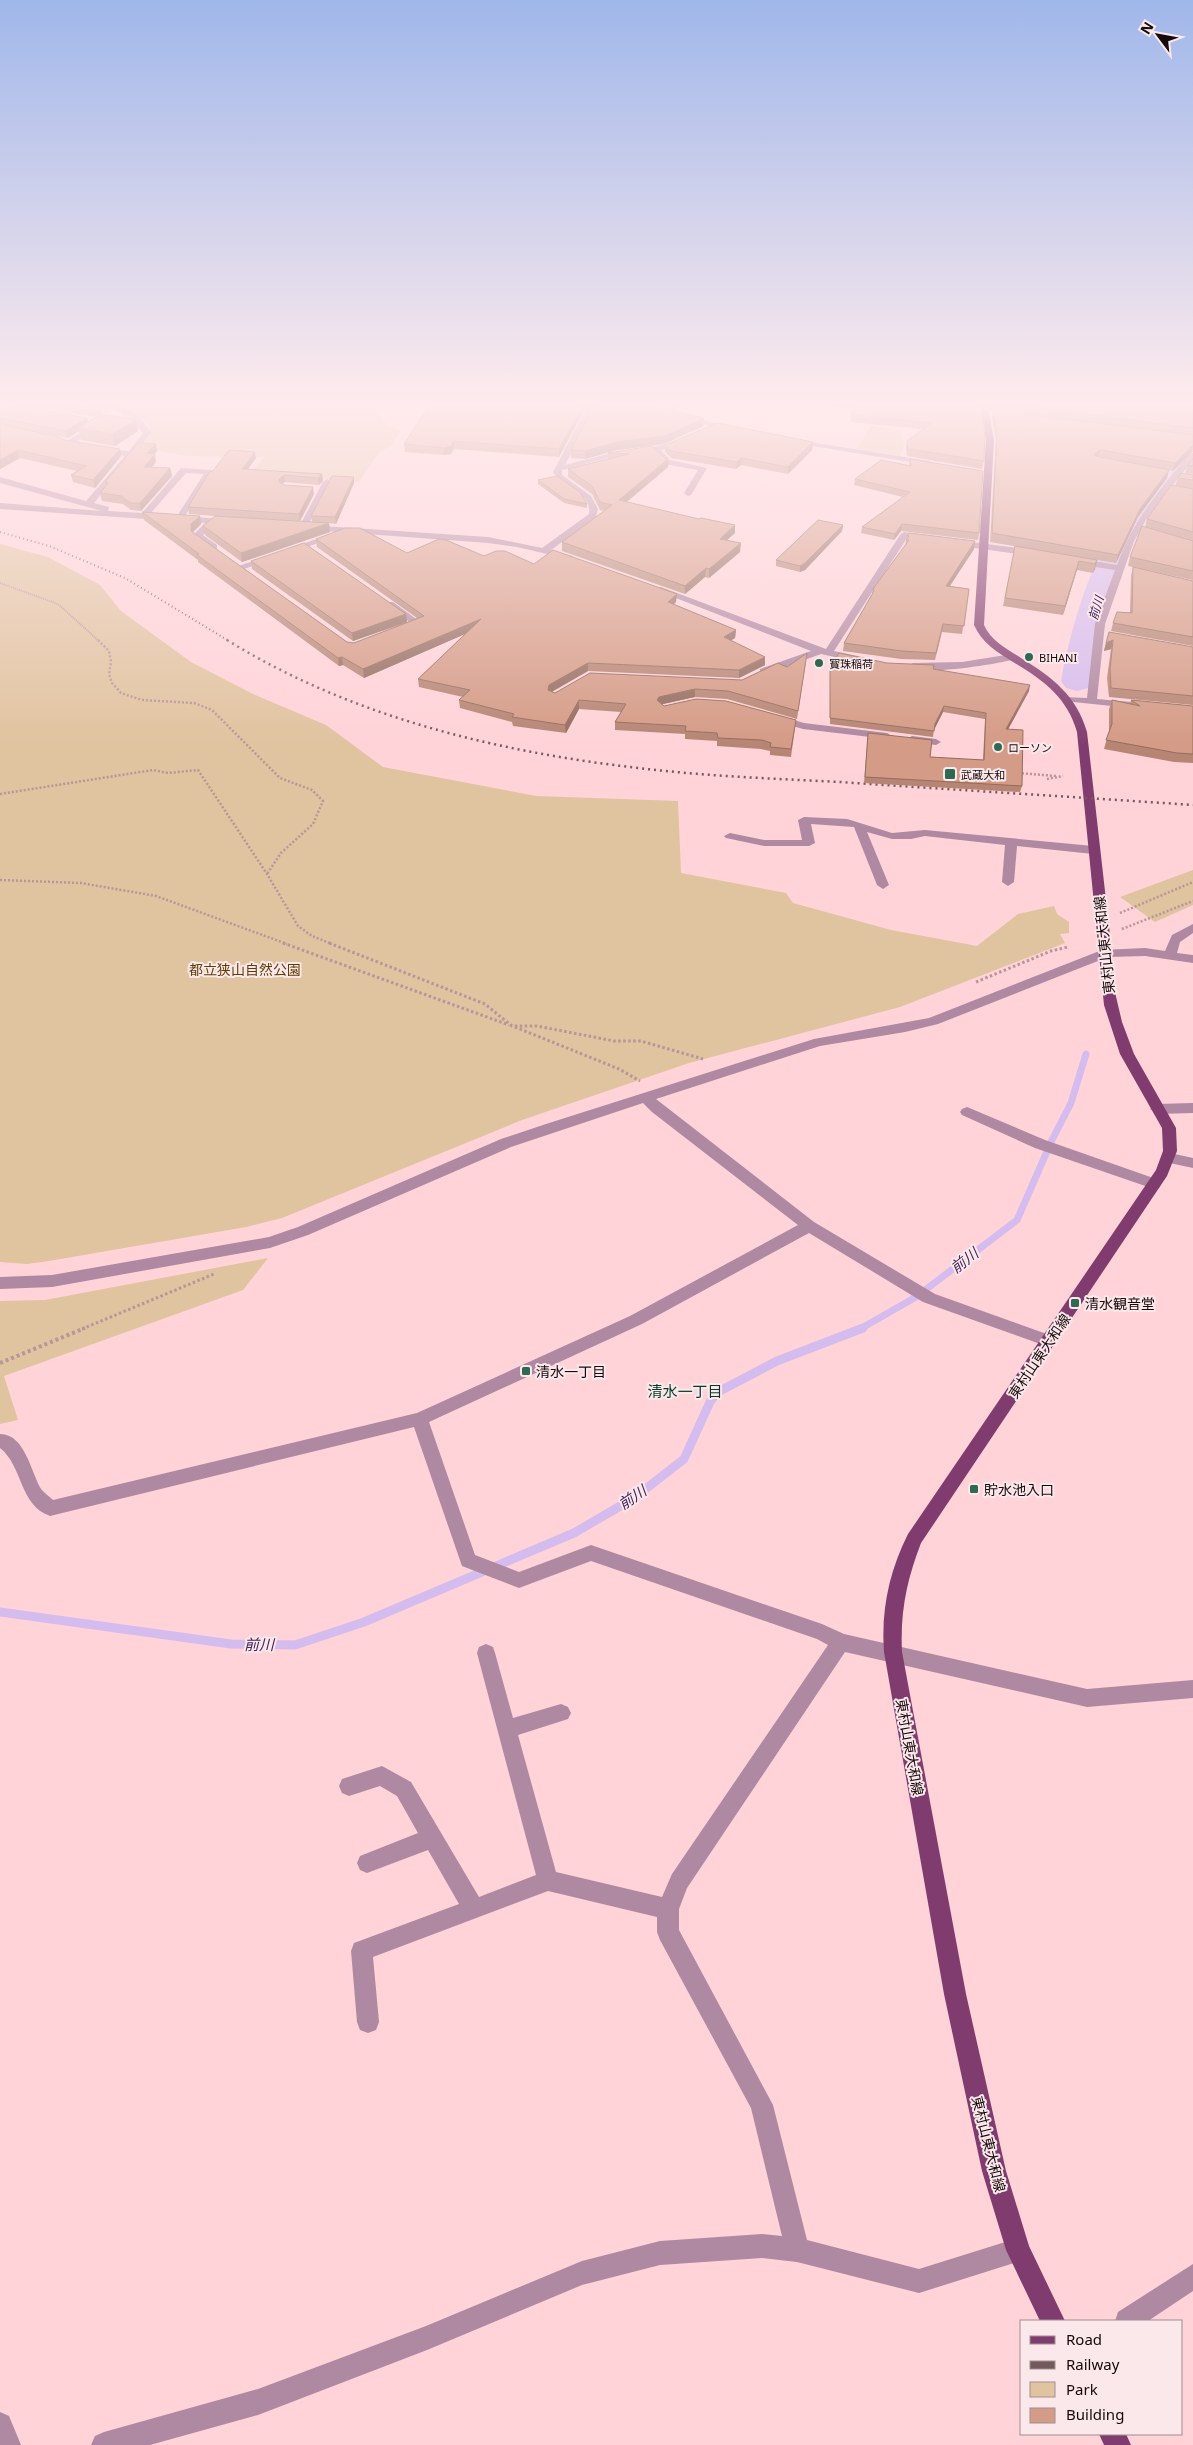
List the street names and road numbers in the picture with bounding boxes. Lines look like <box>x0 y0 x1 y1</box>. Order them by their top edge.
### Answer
street label: 東村山東大和線 <box>1089 895 1119 995</box>
street label: 東村山東大和線 <box>1004 1310 1074 1402</box>
street label: 東村山東大和線 <box>892 1697 928 1797</box>
street label: 東村山東大和線 <box>968 2094 1010 2194</box>

